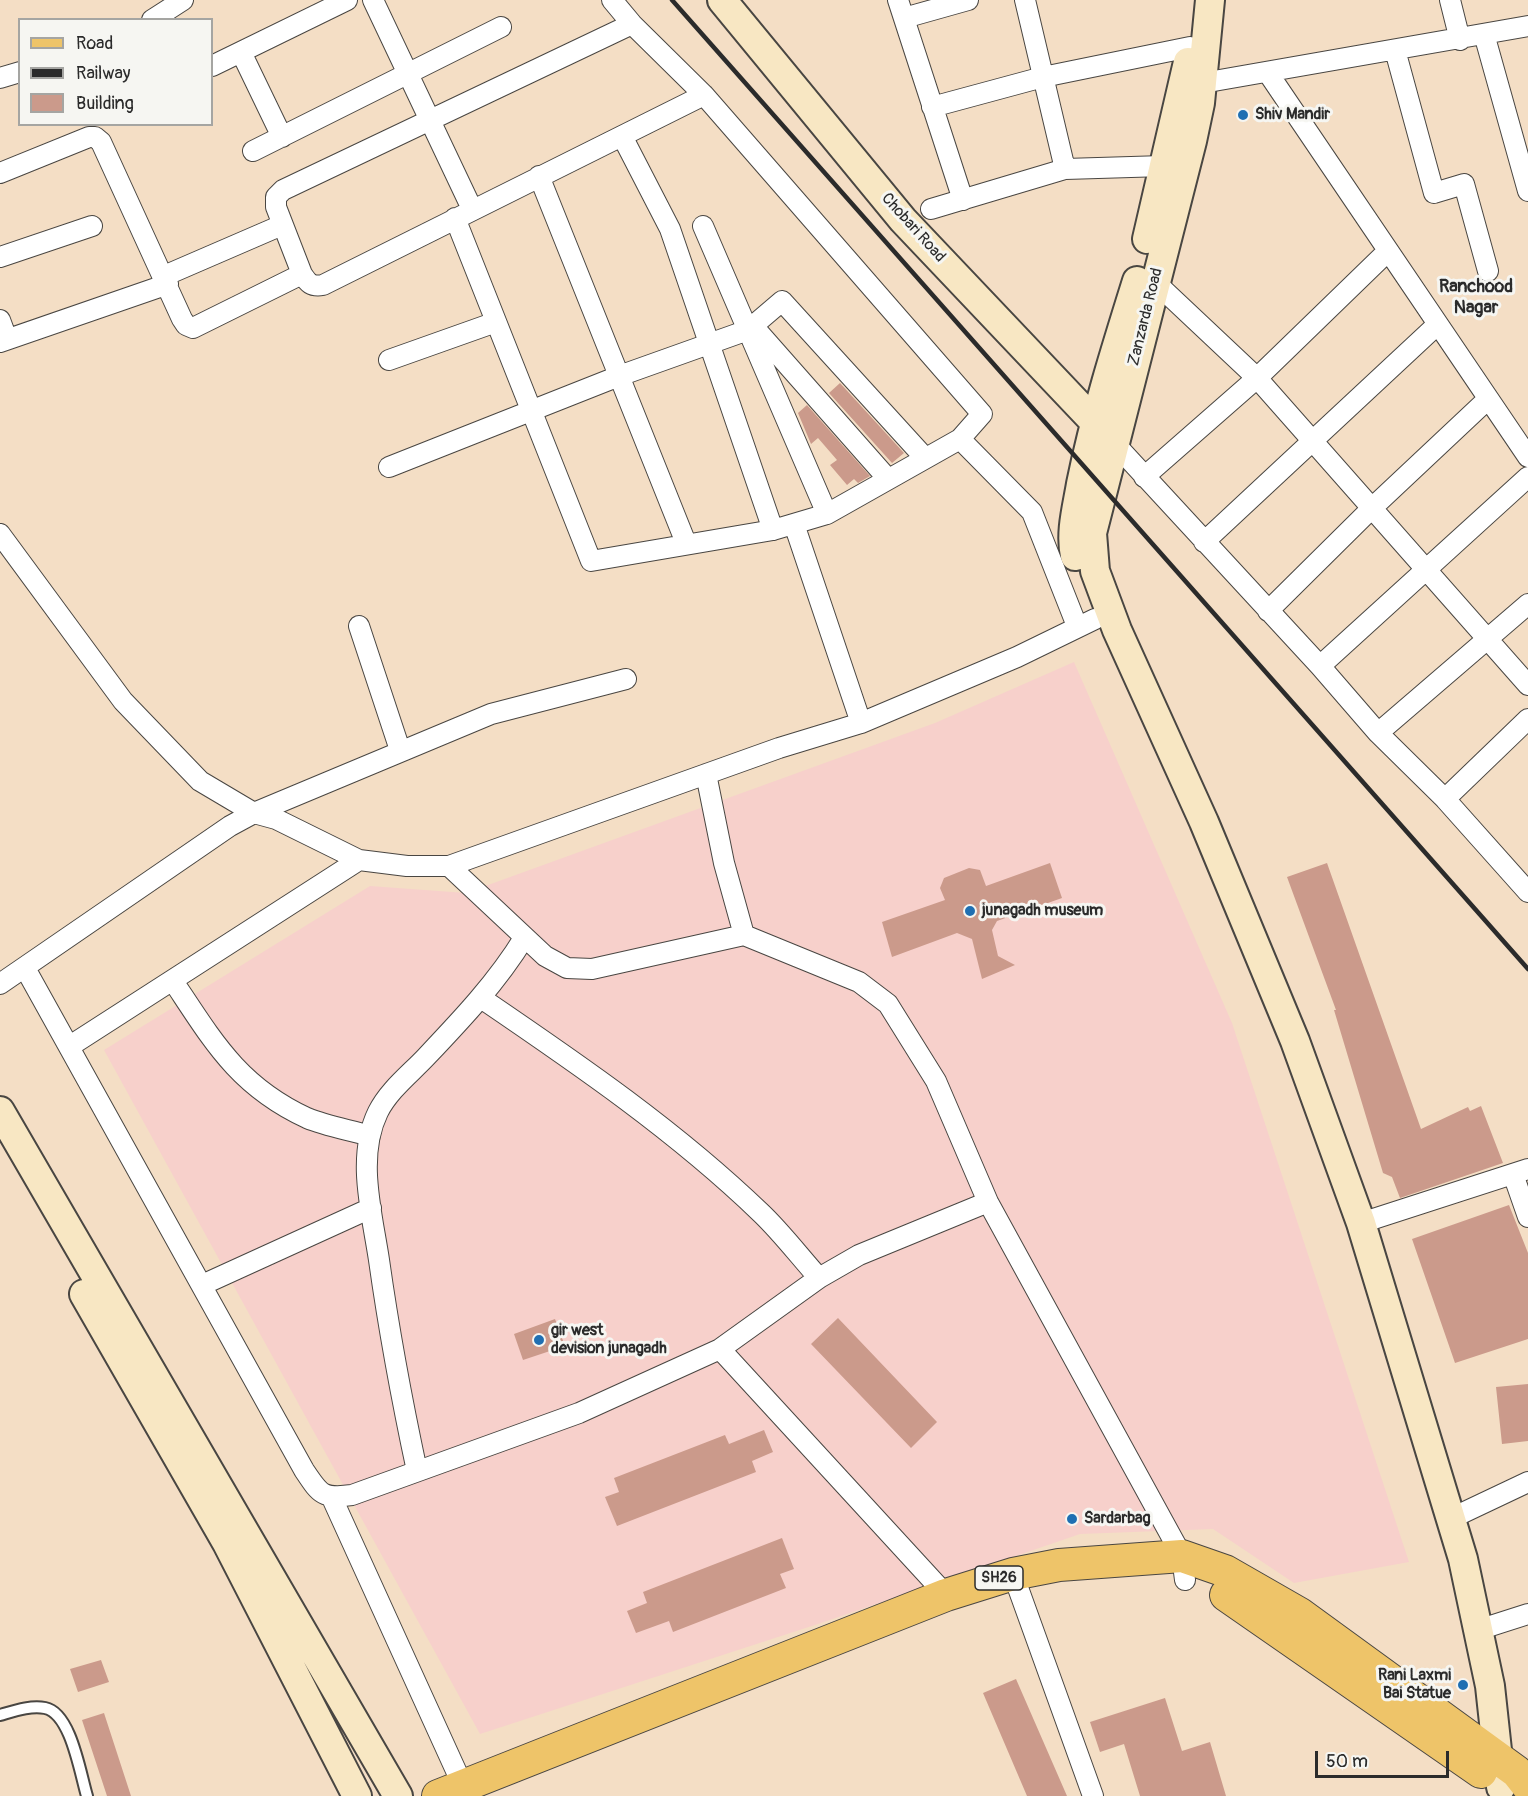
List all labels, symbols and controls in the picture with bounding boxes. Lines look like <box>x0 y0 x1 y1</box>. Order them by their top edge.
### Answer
legend <box>18 18 213 126</box>
text: Road <box>76 32 113 55</box>
text: Railway <box>76 62 131 85</box>
text: Building <box>76 92 134 115</box>
place label: Shiv Mandir <box>1255 105 1330 125</box>
marker: Shiv Mandir <box>1236 108 1250 122</box>
street label: Chobari Road <box>877 189 949 267</box>
street label: Zanzarda Road <box>1125 266 1167 368</box>
district label: Ranchood Nagar <box>1439 276 1513 318</box>
place label: junagadh museum <box>982 901 1103 921</box>
marker: junagadh museum <box>963 904 977 918</box>
place label: gir west devision junagadh <box>551 1321 667 1359</box>
marker: gir west devision junagadh <box>532 1333 546 1347</box>
place label: Sardarbag <box>1084 1509 1150 1529</box>
marker: Sardarbag <box>1065 1512 1079 1526</box>
road number: SH26 <box>975 1566 1023 1590</box>
place label: Rani Laxmi Bai Statue <box>1378 1666 1451 1704</box>
marker: Rani Laxmi Bai Statue <box>1456 1678 1470 1692</box>
scale bar <box>1318 1739 1452 1777</box>
text: 50 m <box>1326 1750 1368 1773</box>

